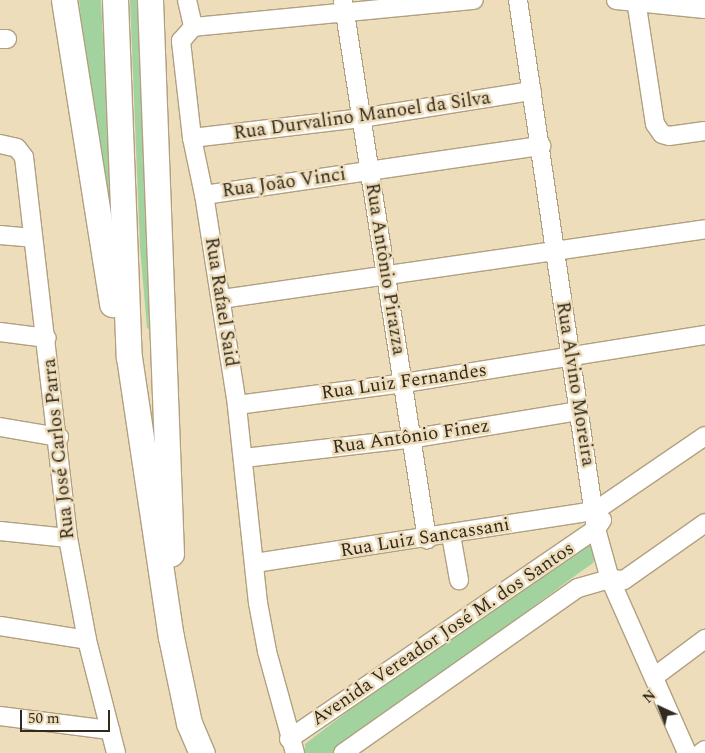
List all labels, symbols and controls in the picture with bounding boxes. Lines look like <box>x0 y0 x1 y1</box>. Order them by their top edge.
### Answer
street label: Rua Durvalino Manoel da Silva <box>232 87 492 145</box>
street label: Rua João Vinci <box>220 163 348 203</box>
street label: Rua Antônio Pirazza <box>360 181 410 357</box>
street label: Rua Rafael Said <box>200 236 242 368</box>
street label: Rua Alvino Moreira <box>551 300 599 468</box>
street label: Rua José Carlos Parra <box>38 357 80 541</box>
street label: Rua Luiz Fernandes <box>320 359 488 405</box>
street label: Rua Antônio Finez <box>331 415 491 459</box>
street label: Rua Luiz Sancassani <box>339 513 511 563</box>
street label: Avenida Vereador José M. dos Santos <box>307 537 579 731</box>
north arrow <box>635 683 685 733</box>
text: N <box>638 685 661 708</box>
scale bar <box>22 700 112 732</box>
text: 50 m <box>28 707 60 730</box>

